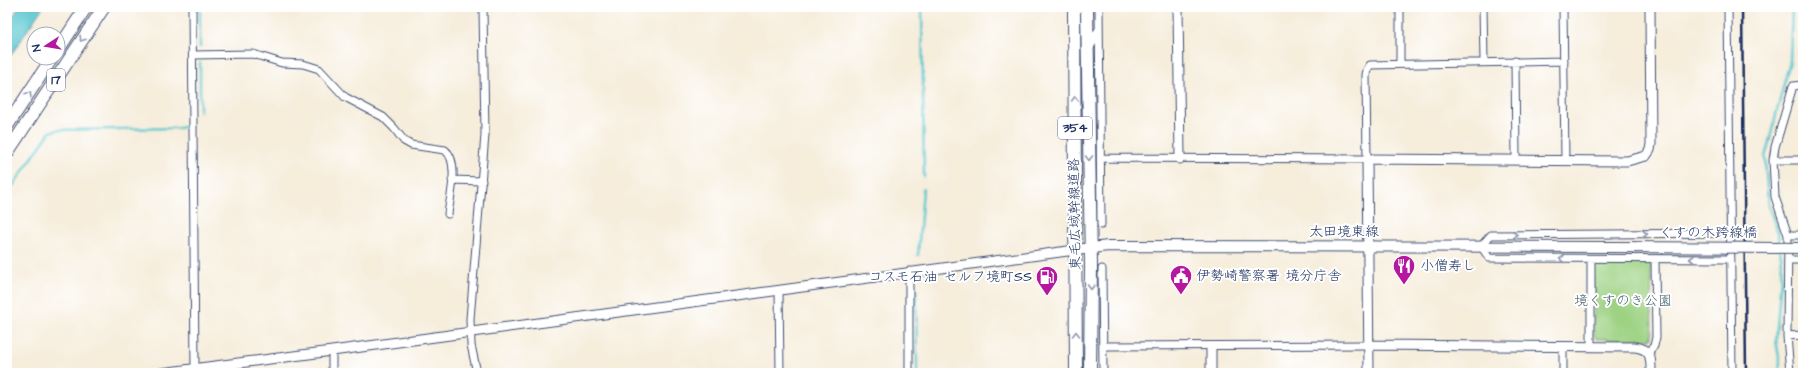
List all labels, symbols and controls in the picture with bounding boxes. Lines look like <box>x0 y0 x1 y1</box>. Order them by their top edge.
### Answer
north arrow <box>26 26 66 66</box>
one-way arrow <box>80 35 87 42</box>
text: N <box>29 43 45 53</box>
road number: 17 <box>47 69 65 91</box>
one-way arrow <box>24 91 31 98</box>
one-way arrow <box>1071 96 1079 102</box>
road number: 354 <box>1058 117 1092 139</box>
one-way arrow <box>1085 155 1093 161</box>
street label: 東毛広域幹線道路 <box>1064 158 1086 270</box>
street label: 太田境東線 <box>1309 222 1379 242</box>
street label: くすの木跨線橋 <box>1659 223 1757 243</box>
one-way arrow <box>1642 230 1648 238</box>
one-way arrow <box>1512 231 1518 239</box>
restaurant icon: 小僧寿し <box>1391 253 1417 286</box>
one-way arrow <box>1559 255 1565 263</box>
one-way arrow <box>1689 255 1695 263</box>
place label: 小僧寿し <box>1420 256 1476 276</box>
public building icon: 伊勢崎警察署 境分庁舎 <box>1168 263 1194 296</box>
fuel station icon: コスモ石油 セルフ境町SS <box>1034 264 1060 297</box>
place label: 伊勢崎警察署 境分庁舎 <box>1196 266 1342 286</box>
place label: コスモ石油 セルフ境町SS <box>868 267 1032 287</box>
one-way arrow <box>1087 284 1095 290</box>
park label: 境くすのき公園 <box>1574 291 1672 311</box>
one-way arrow <box>1072 331 1080 337</box>

